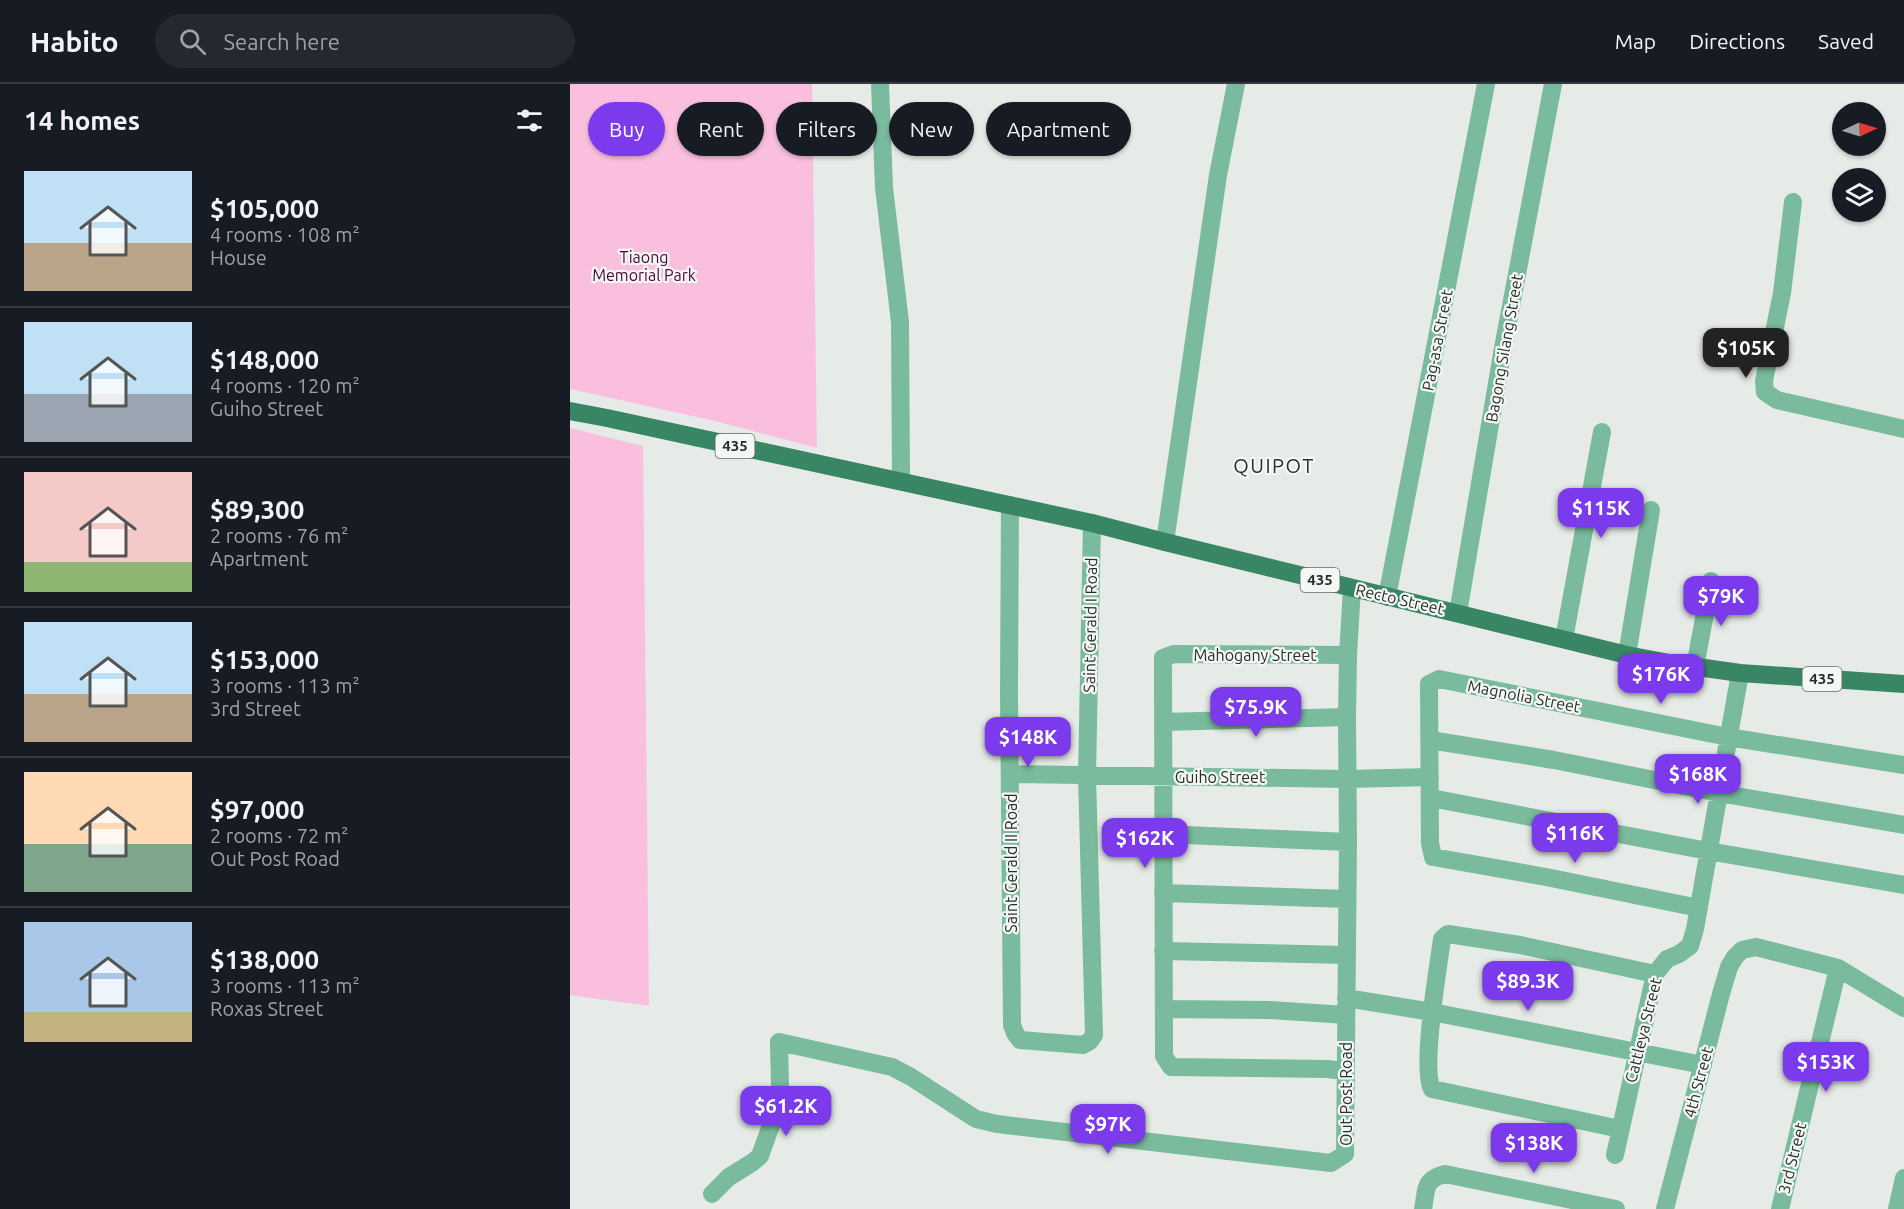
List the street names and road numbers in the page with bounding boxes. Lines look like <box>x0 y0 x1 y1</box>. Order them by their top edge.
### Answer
street label: Bagong Silang Street <box>1482 272 1526 424</box>
street label: Pag-asa Street <box>1418 287 1456 392</box>
road number: 435 <box>716 434 754 458</box>
street label: Saint Gerald I Road <box>1080 557 1100 693</box>
road number: 435 <box>1300 568 1340 592</box>
street label: Recto Street <box>1354 580 1447 618</box>
street label: Mahogany Street <box>1193 646 1317 664</box>
road number: 435 <box>1802 667 1842 691</box>
street label: Magnolia Street <box>1466 676 1583 716</box>
street label: Guiho Street <box>1175 768 1266 786</box>
street label: Saint Gerald II Road <box>1002 793 1020 933</box>
street label: Cattleya Street <box>1621 975 1665 1085</box>
street label: Out Post Road <box>1337 1042 1355 1146</box>
street label: 4th Street <box>1680 1044 1716 1119</box>
street label: 3rd Street <box>1774 1120 1810 1195</box>

